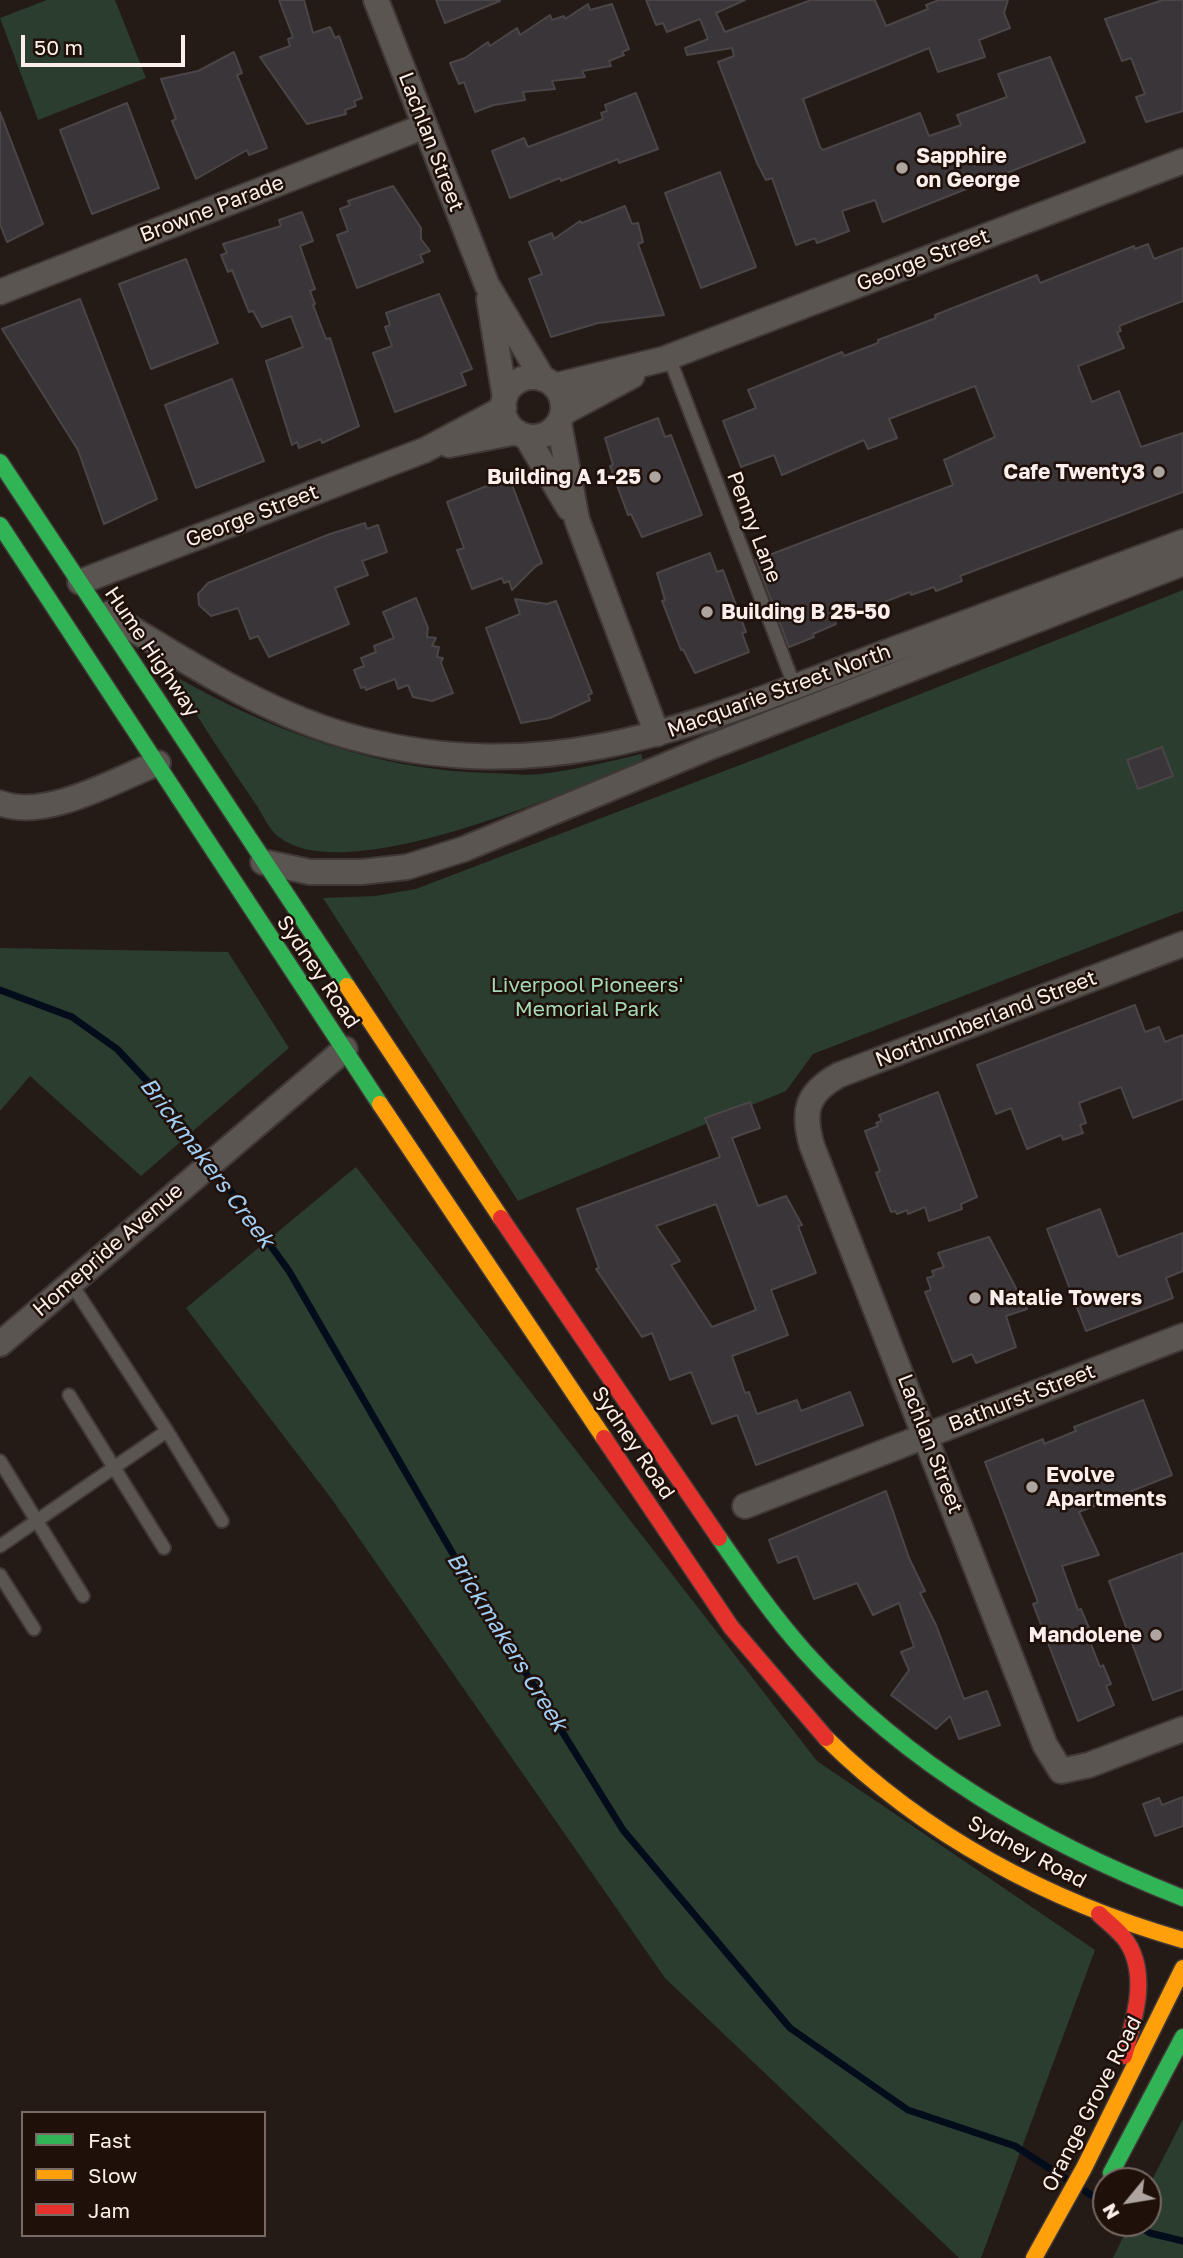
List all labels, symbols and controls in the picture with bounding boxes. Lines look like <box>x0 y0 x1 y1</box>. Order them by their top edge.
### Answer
scale bar <box>24 21 189 65</box>
text: 50 m <box>34 34 83 60</box>
street label: Lachlan Street <box>393 69 469 215</box>
place label: Sapphire on George <box>916 143 1020 193</box>
marker: Sapphire on George <box>894 160 910 176</box>
street label: Browne Parade <box>136 170 288 248</box>
street label: George Street <box>853 223 993 297</box>
place label: Cafe Twenty3 <box>1003 459 1145 485</box>
place label: Building A 1-25 <box>487 464 641 490</box>
marker: Cafe Twenty3 <box>1151 464 1167 480</box>
street label: Penny Lane <box>721 468 787 586</box>
marker: Building A 1-25 <box>647 469 663 485</box>
street label: George Street <box>182 479 322 553</box>
street label: Hume Highway <box>99 582 205 722</box>
place label: Building B 25-50 <box>721 599 891 625</box>
marker: Building B 25-50 <box>699 604 715 620</box>
street label: Macquarie Street North <box>664 639 894 743</box>
street label: Sydney Road <box>271 911 365 1033</box>
street label: Northumberland Street <box>872 965 1100 1073</box>
park label: Liverpool Pioneers' Memorial Park <box>491 972 683 1022</box>
water label: Brickmakers Creek <box>134 1072 280 1254</box>
street label: Homepride Avenue <box>28 1178 188 1322</box>
place label: Natalie Towers <box>989 1285 1142 1311</box>
marker: Natalie Towers <box>967 1290 983 1306</box>
street label: Bathurst Street <box>945 1358 1099 1438</box>
street label: Lachlan Street <box>892 1371 968 1517</box>
street label: Sydney Road <box>586 1382 680 1504</box>
place label: Evolve Apartments <box>1046 1462 1167 1512</box>
marker: Evolve Apartments <box>1024 1479 1040 1495</box>
water label: Brickmakers Creek <box>441 1547 573 1737</box>
place label: Mandolene <box>1028 1622 1142 1648</box>
marker: Mandolene <box>1148 1627 1164 1643</box>
street label: Sydney Road <box>963 1810 1091 1894</box>
street label: Orange Grove Road <box>1037 2012 1147 2196</box>
legend <box>21 2111 266 2237</box>
text: Fast <box>88 2127 131 2153</box>
text: Slow <box>88 2162 137 2188</box>
north arrow <box>1092 2167 1162 2237</box>
text: Jam <box>88 2197 130 2223</box>
text: N <box>1097 2200 1124 2224</box>

